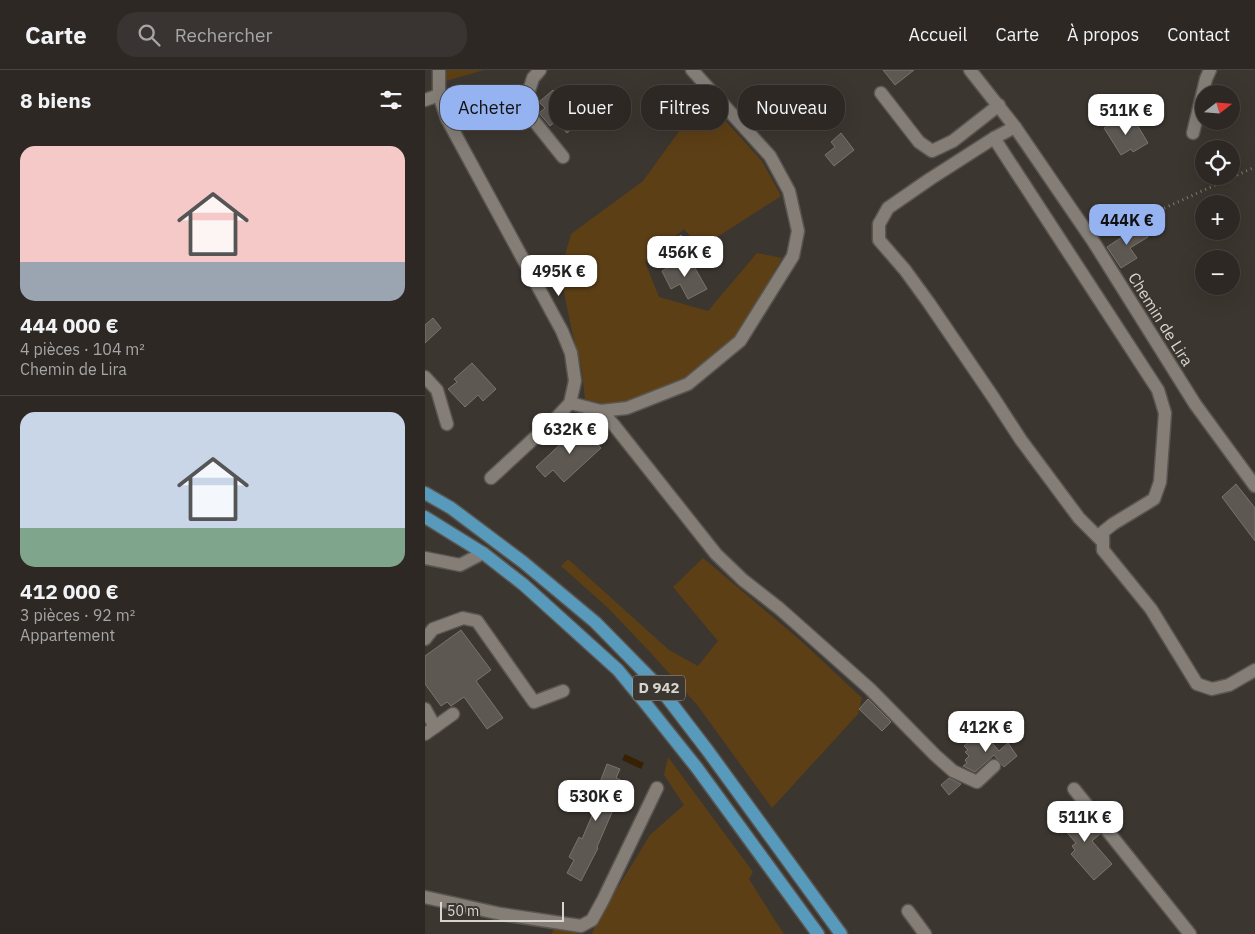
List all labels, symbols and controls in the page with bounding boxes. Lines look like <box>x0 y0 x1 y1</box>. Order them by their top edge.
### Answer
search box <box>117 12 467 57</box>
text: Carte <box>25 19 87 51</box>
icon: search <box>135 21 163 49</box>
text: Rechercher <box>175 23 272 47</box>
text: Accueil <box>908 23 967 46</box>
text: Carte <box>995 23 1039 46</box>
text: À propos <box>1067 23 1139 46</box>
text: Contact <box>1167 23 1230 46</box>
chip: Acheter <box>440 85 539 130</box>
chip: Louer <box>549 85 631 130</box>
chip: Filtres <box>641 85 728 130</box>
chip: Nouveau <box>738 85 845 130</box>
north arrow <box>1195 85 1240 130</box>
map controls <box>1195 85 1240 295</box>
text: 8 biens <box>20 86 91 114</box>
icon: filters <box>377 86 405 114</box>
pin: 511K € <box>1085 93 1167 136</box>
text: 511K € <box>1099 100 1153 120</box>
button: locate <box>1195 140 1240 185</box>
icon: home <box>168 179 258 269</box>
button: + <box>1195 195 1240 240</box>
pin: 444K € <box>1086 204 1168 246</box>
text: 444K € <box>1100 210 1154 230</box>
pin: 456K € <box>644 236 726 278</box>
text: 456K € <box>658 242 712 262</box>
button: − <box>1195 250 1240 295</box>
pin: 495K € <box>518 254 600 297</box>
text: 495K € <box>532 261 586 281</box>
street label: Chemin de Lira <box>1124 268 1198 370</box>
text: 444 000 € <box>20 311 119 339</box>
text: 4 pièces · 104 m² <box>20 339 145 359</box>
text: Chemin de Lira <box>20 359 127 379</box>
pin: 632K € <box>529 412 611 455</box>
text: 632K € <box>543 419 597 439</box>
icon: home <box>168 444 258 534</box>
text: 412 000 € <box>20 577 119 605</box>
text: 3 pièces · 92 m² <box>20 605 135 625</box>
text: Appartement <box>20 625 115 645</box>
road number: D 942 <box>633 676 685 700</box>
pin: 412K € <box>945 710 1027 753</box>
text: 412K € <box>959 717 1013 737</box>
pin: 530K € <box>555 780 637 822</box>
text: 530K € <box>569 786 623 806</box>
pin: 511K € <box>1044 800 1126 843</box>
text: 511K € <box>1058 807 1112 827</box>
scale bar <box>440 899 564 922</box>
text: 50 m <box>447 902 479 920</box>

